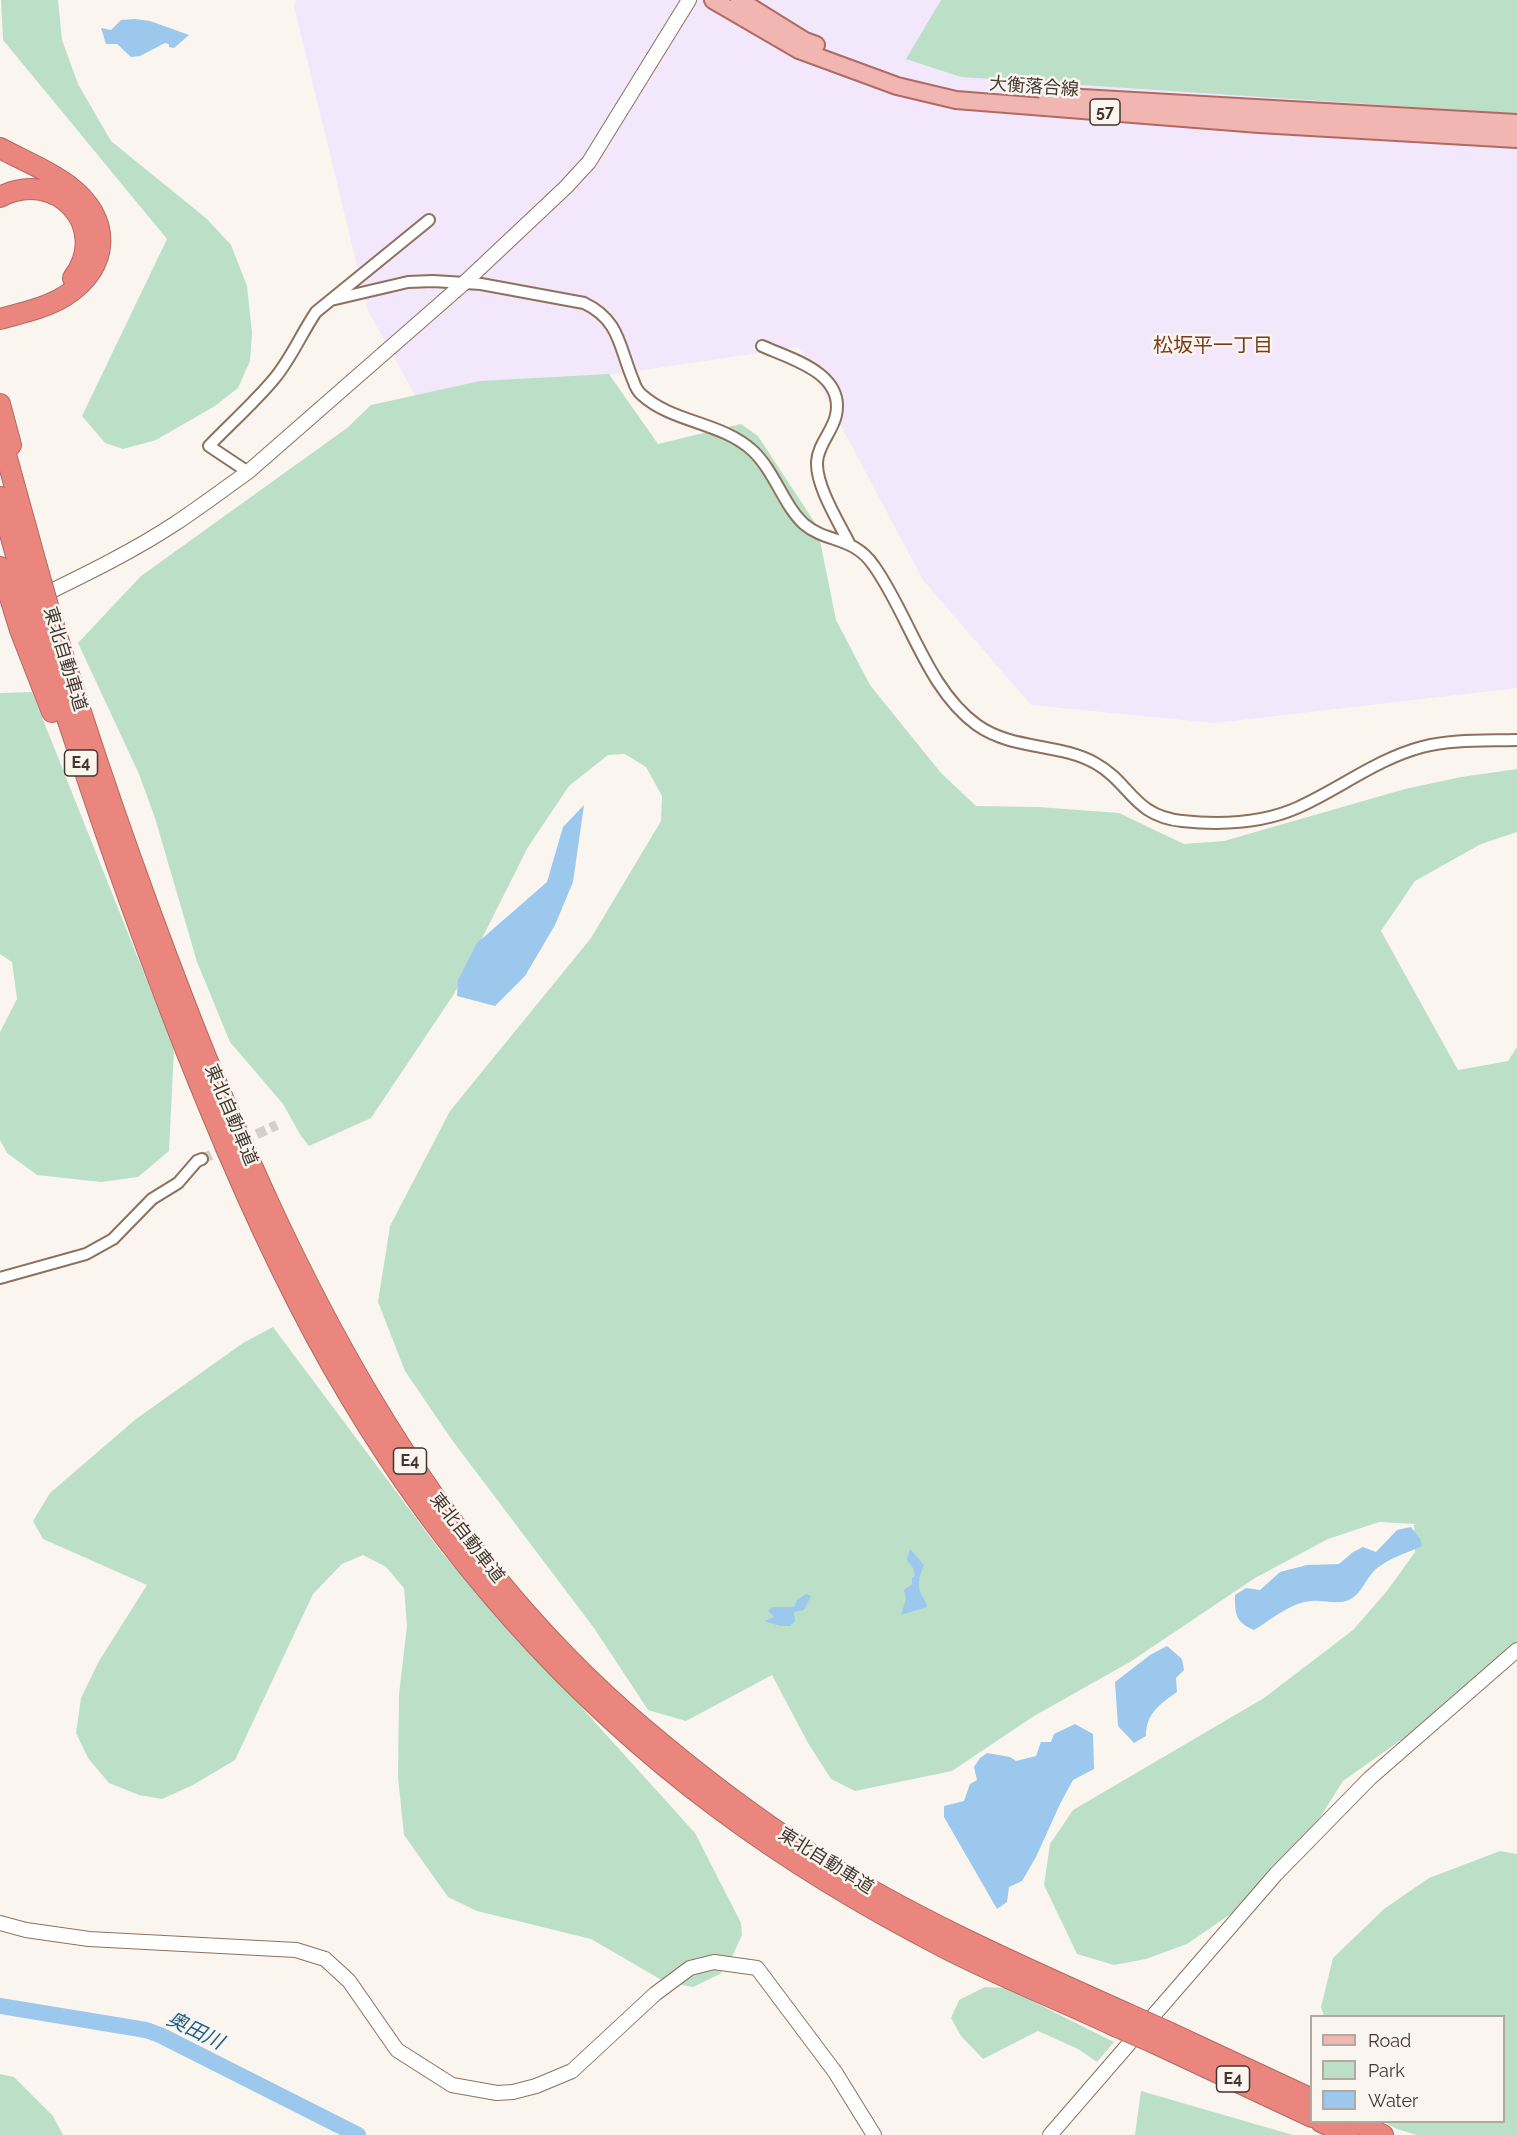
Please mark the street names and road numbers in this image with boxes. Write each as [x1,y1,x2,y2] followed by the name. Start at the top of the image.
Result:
[988,73,1080,101] street label: 大衡落合線
[1090,99,1120,125] road number: 57
[39,604,91,714] street label: 東北自動車道
[64,750,98,776] road number: E4
[200,1061,262,1169] street label: 東北自動車道
[394,1448,426,1474] road number: E4
[425,1489,509,1587] street label: 東北自動車道
[774,1823,878,1899] street label: 東北自動車道
[1216,2066,1250,2092] road number: E4

